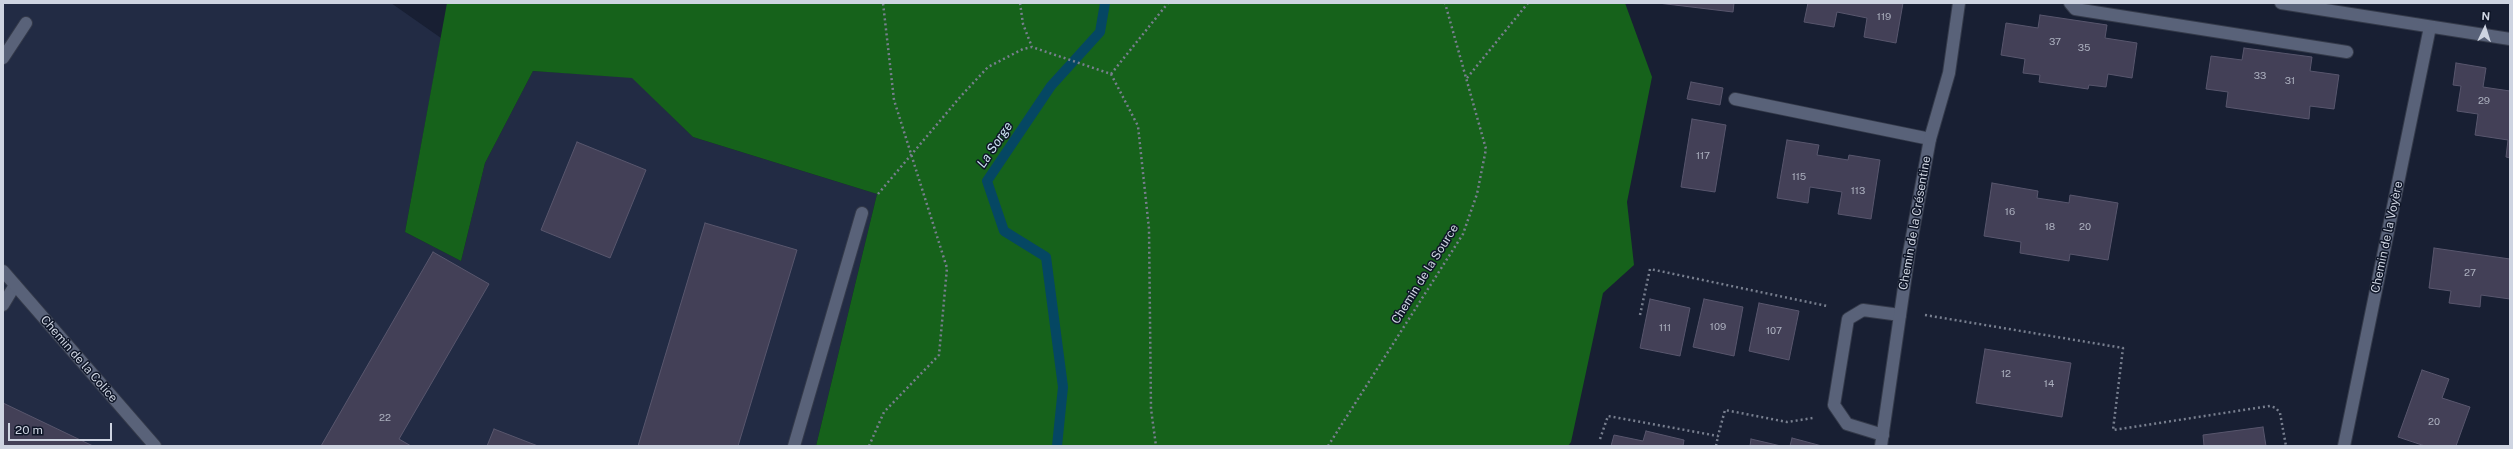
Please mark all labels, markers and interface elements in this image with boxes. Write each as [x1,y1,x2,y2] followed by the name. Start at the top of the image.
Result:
[2465,8,2505,48] north arrow
[2481,10,2491,22] text: N
[1877,11,1891,23] house number: 119
[2049,36,2061,48] house number: 37
[2078,42,2090,54] house number: 35
[2254,70,2266,82] house number: 33
[2285,75,2295,87] house number: 31
[2478,95,2490,107] house number: 29
[974,119,1016,171] water label: La Sorge
[1696,150,1710,162] house number: 117
[1896,155,1934,291] street label: Chemin de la Crésentine
[1792,171,1806,183] house number: 115
[2368,180,2406,294] street label: Chemin de la Voyère
[1851,185,1865,197] house number: 113
[2005,206,2015,218] house number: 16
[1388,221,1462,327] street label: Chemin de la Source
[2045,221,2055,233] house number: 18
[2079,221,2091,233] house number: 20
[2464,267,2476,279] house number: 27
[37,313,121,405] street label: Chemin de la Colice
[1710,321,1726,333] house number: 109
[1659,322,1671,334] house number: 111
[1766,325,1782,337] house number: 107
[2001,368,2011,380] house number: 12
[2044,378,2054,390] house number: 14
[379,412,391,424] house number: 22
[10,415,114,441] scale bar
[2428,416,2440,428] house number: 20
[15,423,43,437] text: 20 m

